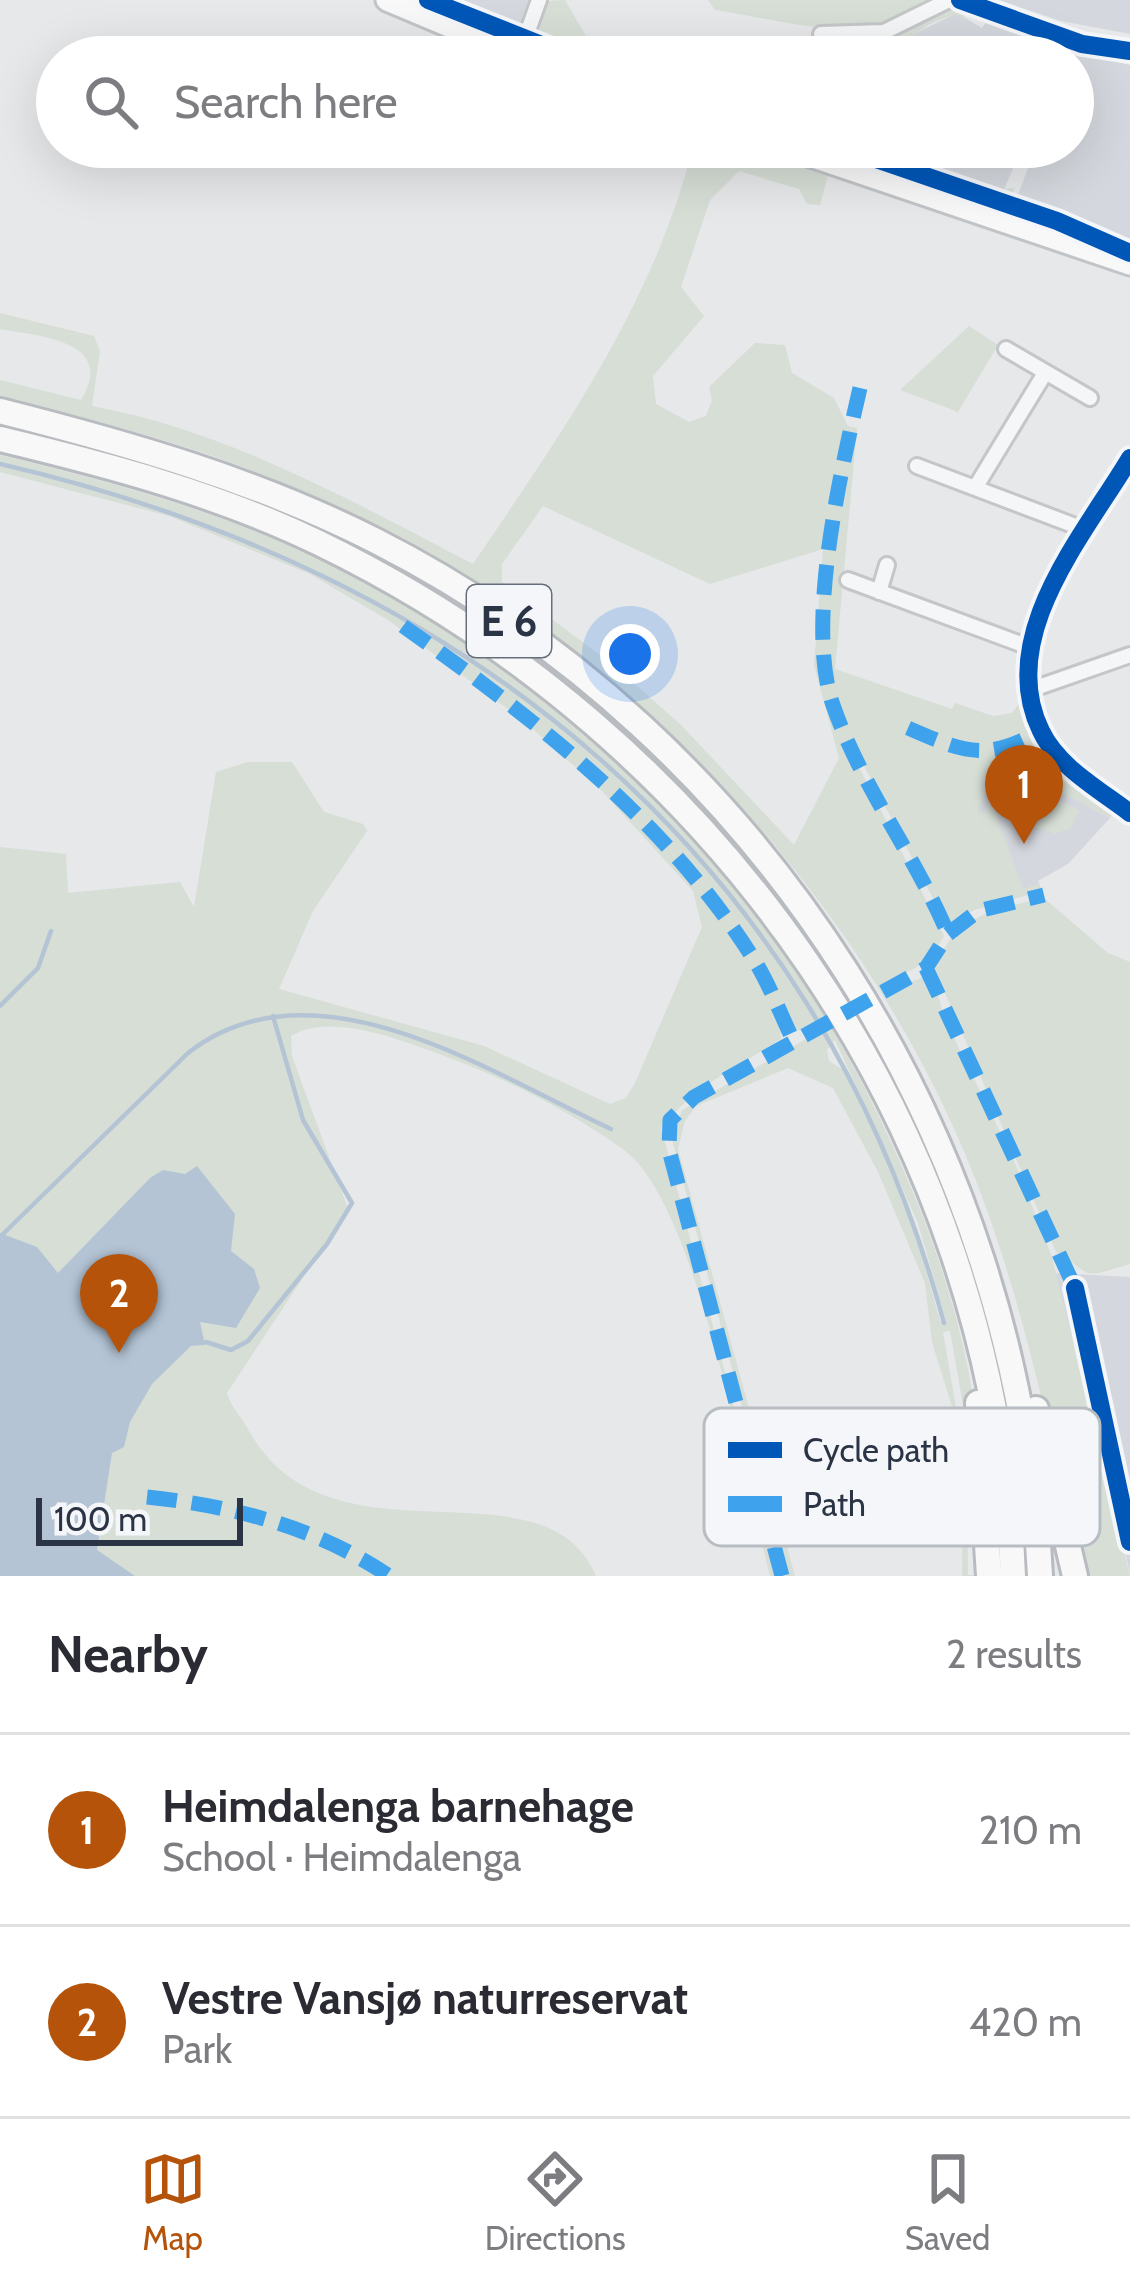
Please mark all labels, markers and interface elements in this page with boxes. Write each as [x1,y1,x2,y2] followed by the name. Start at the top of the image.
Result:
[36,36,1094,168] search box
[78,69,144,135] icon: search
[174,75,398,129] text: Search here
[467,585,551,657] road number: E 6
[600,624,660,684] your location
[985,745,1063,844] pin: 1
[80,1254,158,1353] pin: 2
[704,1408,1100,1546] legend
[803,1430,949,1470] text: Cycle path
[803,1484,866,1524] text: Path
[36,1492,243,1545] scale bar
[54,1499,147,1539] text: 100 m
[48,1623,208,1685] text: Nearby
[946,1630,1082,1678] text: 2 results
[162,1779,634,1833] text: Heimdalenga barnehage
[80,1806,94,1854] text: 1
[979,1806,1082,1854] text: 210 m
[162,1833,521,1881] text: School · Heimdalenga
[162,1971,688,2025] text: Vestre Vansjø naturreservat
[77,1998,97,2046] text: 2
[969,1998,1082,2046] text: 420 m
[162,2025,232,2073] text: Park
[140,2146,206,2258] tab: Map
[485,2146,626,2258] tab: Directions
[905,2146,990,2258] tab: Saved

